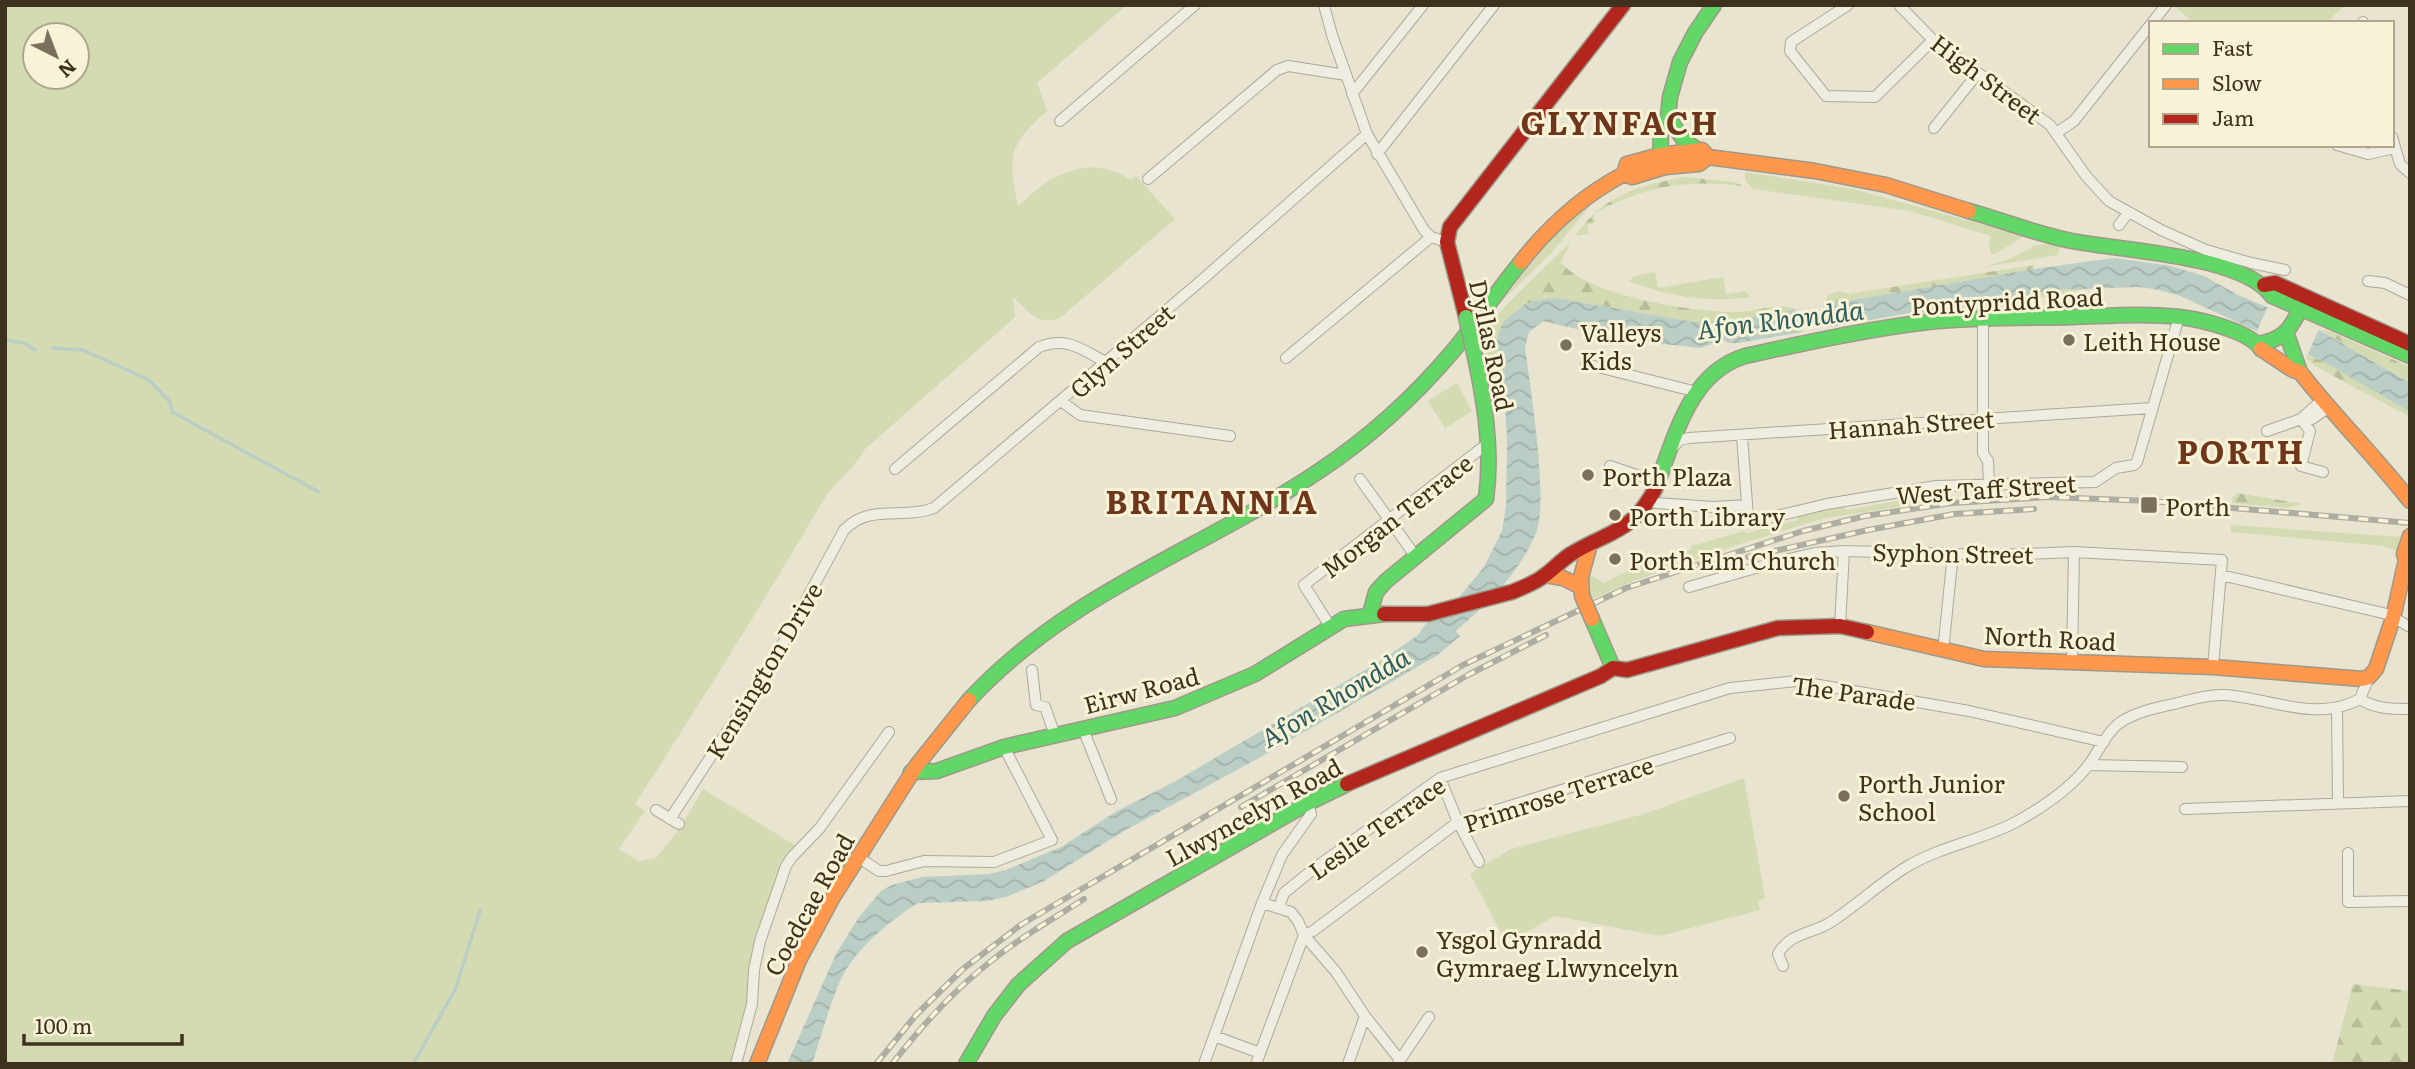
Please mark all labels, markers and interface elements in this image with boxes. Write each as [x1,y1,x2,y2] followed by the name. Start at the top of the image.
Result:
[21,21,91,91] north arrow
[2149,21,2394,147] legend
[1924,25,2050,131] street label: High Street
[2212,31,2253,62] text: Fast
[53,54,83,85] text: N
[2212,66,2262,97] text: Slow
[1520,97,1720,145] district label: GLYNFACH
[2212,101,2254,132] text: Jam
[1462,276,1524,414] street label: Dyllas Road
[1910,277,2105,323] street label: Pontypridd Road
[1694,288,1866,348] water label: Afon Rhondda
[1061,294,1181,405] street label: Glyn Street
[1580,314,1661,377] place label: Valleys Kids
[2083,323,2221,358] place label: Leith House
[2061,332,2077,348] marker: Leith House
[1558,337,1574,353] marker: Valleys Kids
[1827,400,1996,446] street label: Hannah Street
[2177,426,2305,474] district label: PORTH
[1313,445,1479,585] street label: Morgan Terrace
[1602,458,1732,493] place label: Porth Plaza
[1895,464,2078,512] street label: West Taff Street
[1580,467,1596,483] marker: Porth Plaza
[1105,476,1319,524] district label: BRITANNIA
[2165,488,2230,523] place label: Porth
[2139,495,2159,515] marker: Porth
[1629,498,1786,533] place label: Porth Library
[1607,507,1623,523] marker: Porth Library
[1872,533,2034,571] street label: Syphon Street
[1629,542,1836,577] place label: Porth Elm Church
[1607,551,1623,567] marker: Porth Elm Church
[696,575,830,765] street label: Kensington Drive
[1983,616,2117,658] street label: North Road
[1252,636,1416,756] water label: Afon Rhondda
[1079,657,1203,721] street label: Eirw Road
[1790,666,1918,718] street label: The Parade
[1459,746,1657,840] street label: Primrose Terrace
[1159,748,1348,874] street label: Llwyncelyn Road
[1858,765,2006,828] place label: Porth Junior School
[1301,767,1451,887] street label: Leslie Terrace
[1836,788,1852,804] marker: Porth Junior School
[754,826,862,982] street label: Coedcae Road
[1436,921,1679,984] place label: Ysgol Gynradd Gymraeg Llwyncelyn
[1414,944,1430,960] marker: Ysgol Gynradd Gymraeg Llwyncelyn
[24,1002,182,1046] scale bar
[35,1009,92,1040] text: 100 m

